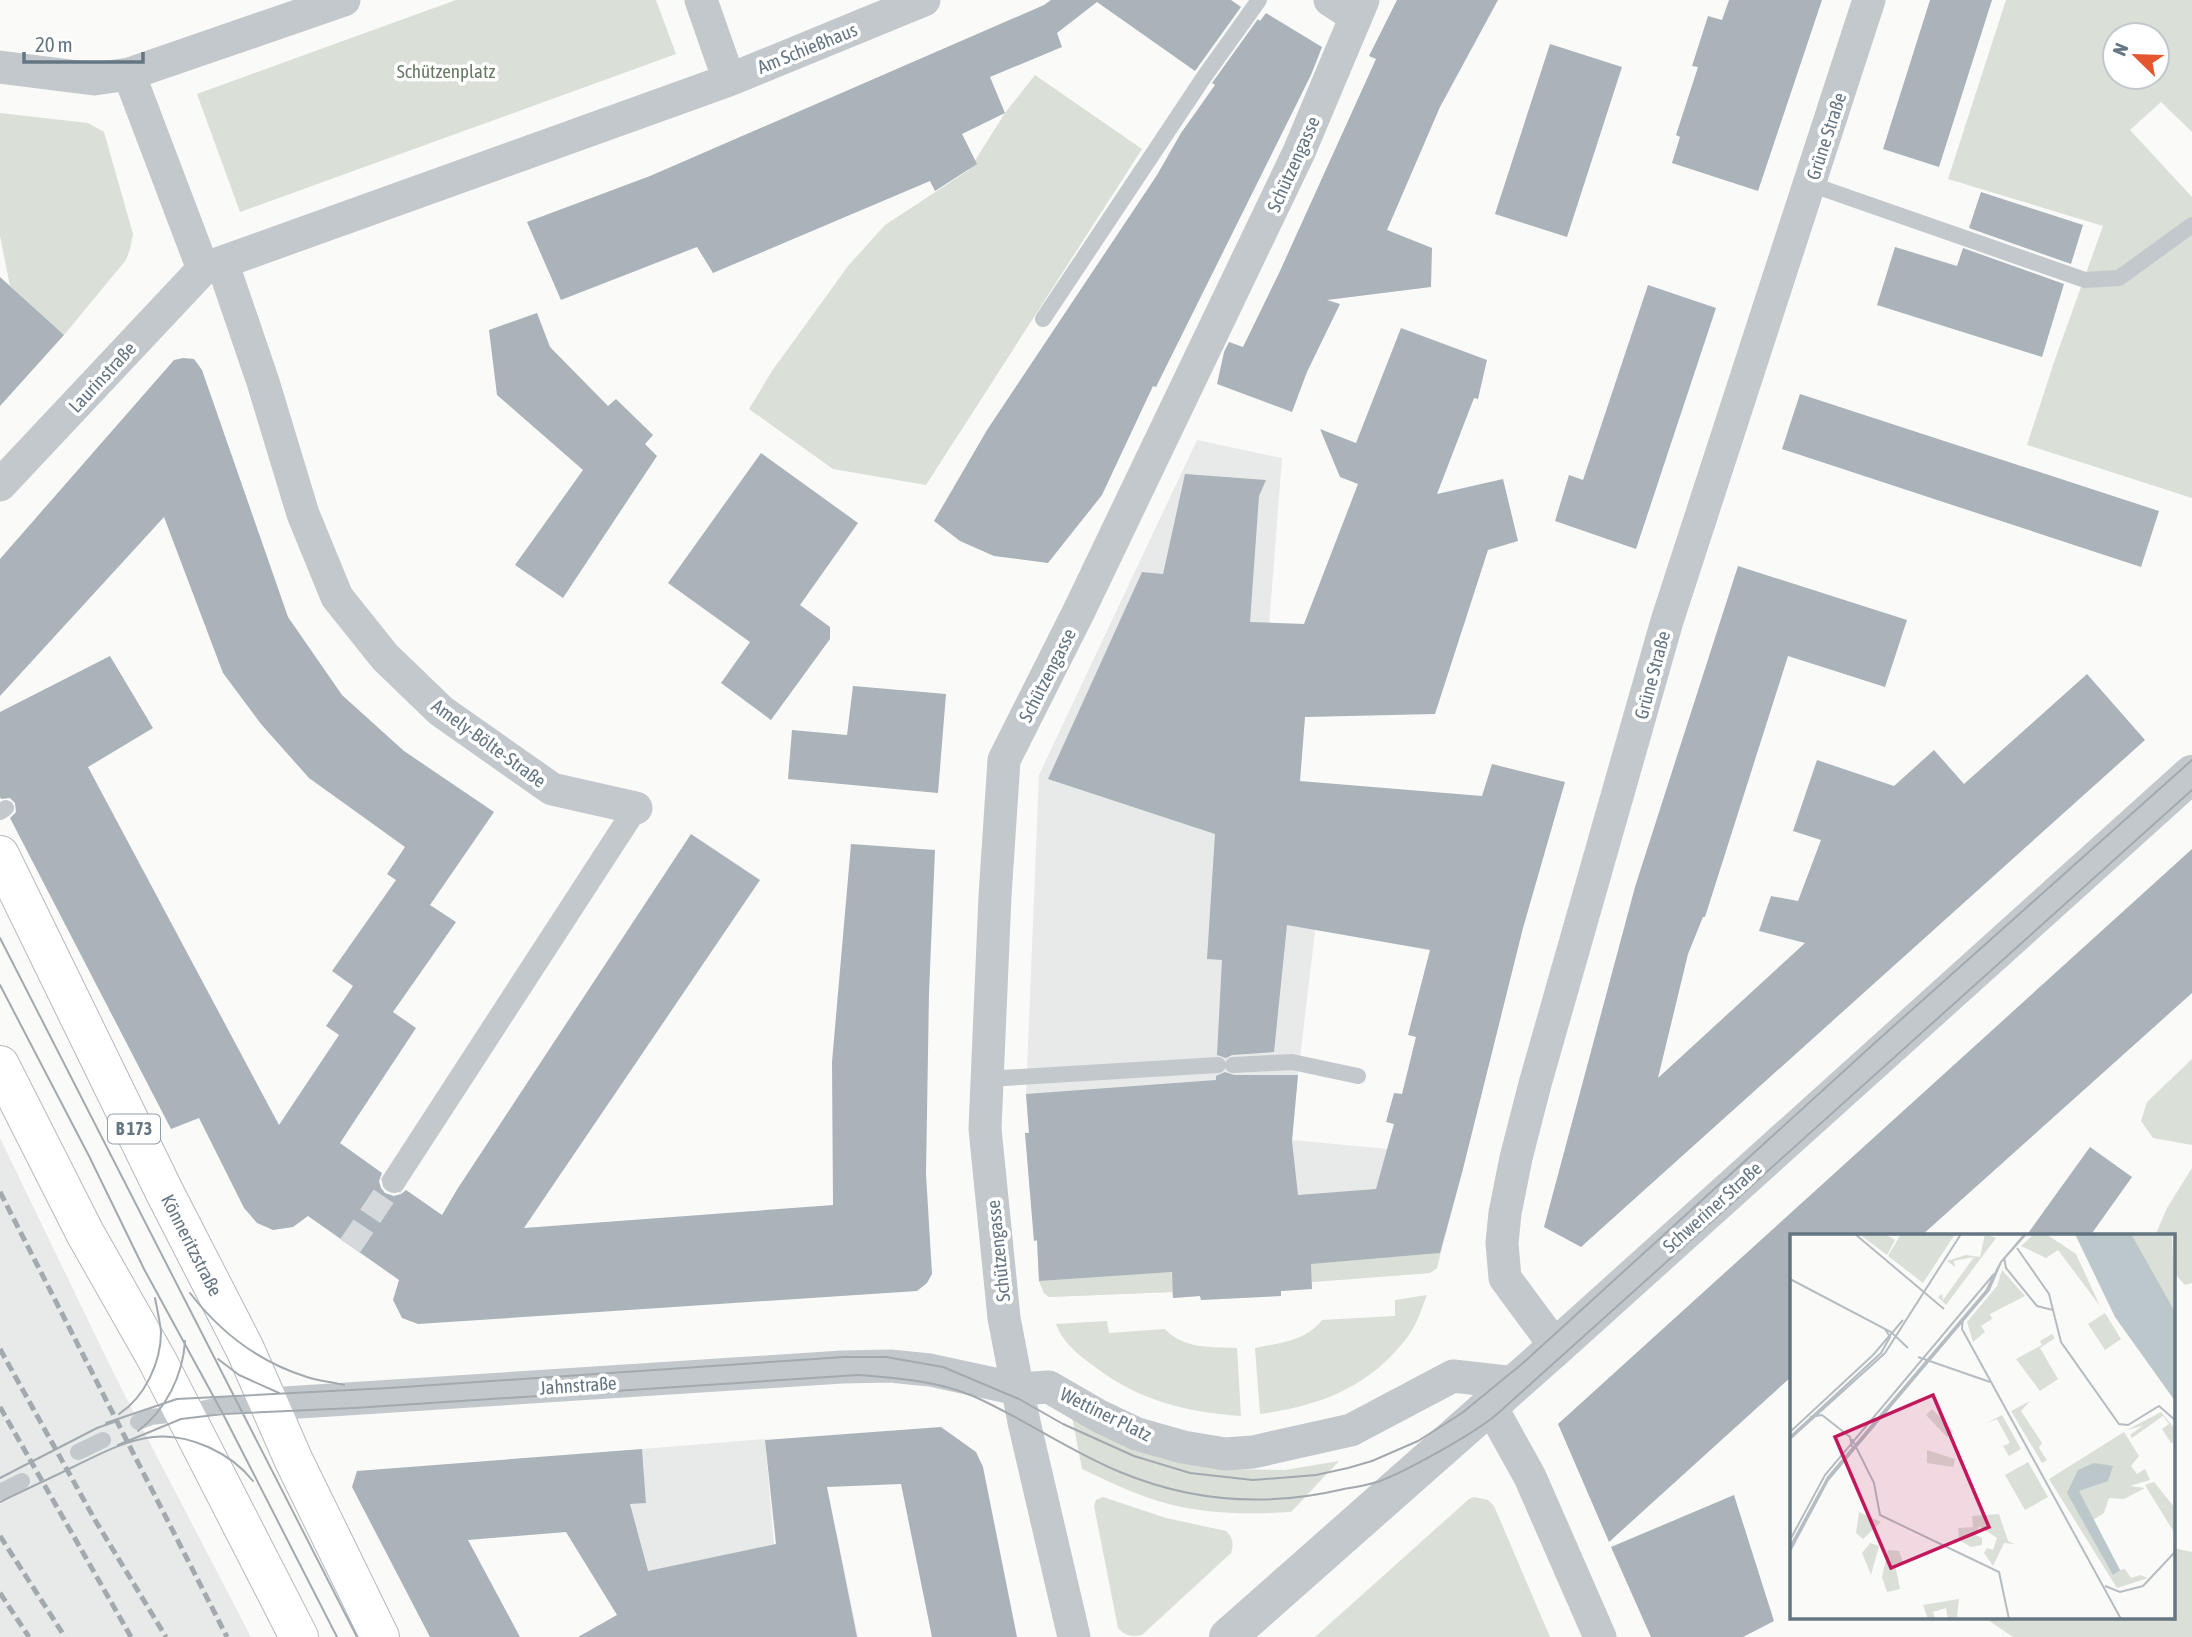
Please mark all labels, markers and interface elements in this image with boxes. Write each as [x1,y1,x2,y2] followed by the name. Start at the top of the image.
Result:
[754,18,860,78] street label: Am Schießhaus
[24,21,144,65] scale bar
[2101,21,2171,91] north arrow
[35,32,73,56] text: 20 m
[2108,40,2133,59] text: N
[397,60,495,82] park label: Schützenplatz
[1802,90,1850,182] street label: Grüne Straße
[1262,113,1324,215] street label: Schützengasse
[64,337,140,417] street label: Laurinstraße
[1014,625,1080,725] street label: Schützengasse
[1630,629,1674,721] street label: Grüne Straße
[428,694,550,792] street label: Amely-Bölte-Straße
[108,1114,160,1144] road number: B 173
[1658,1157,1766,1257] street label: Schweriner Straße
[157,1191,227,1299] street label: Könneritzstraße
[982,1199,1014,1303] street label: Schützengasse
[1790,1234,2174,1620] inset map
[539,1371,617,1399] street label: Jahnstraße
[1057,1382,1155,1446] street label: Wettiner Platz

